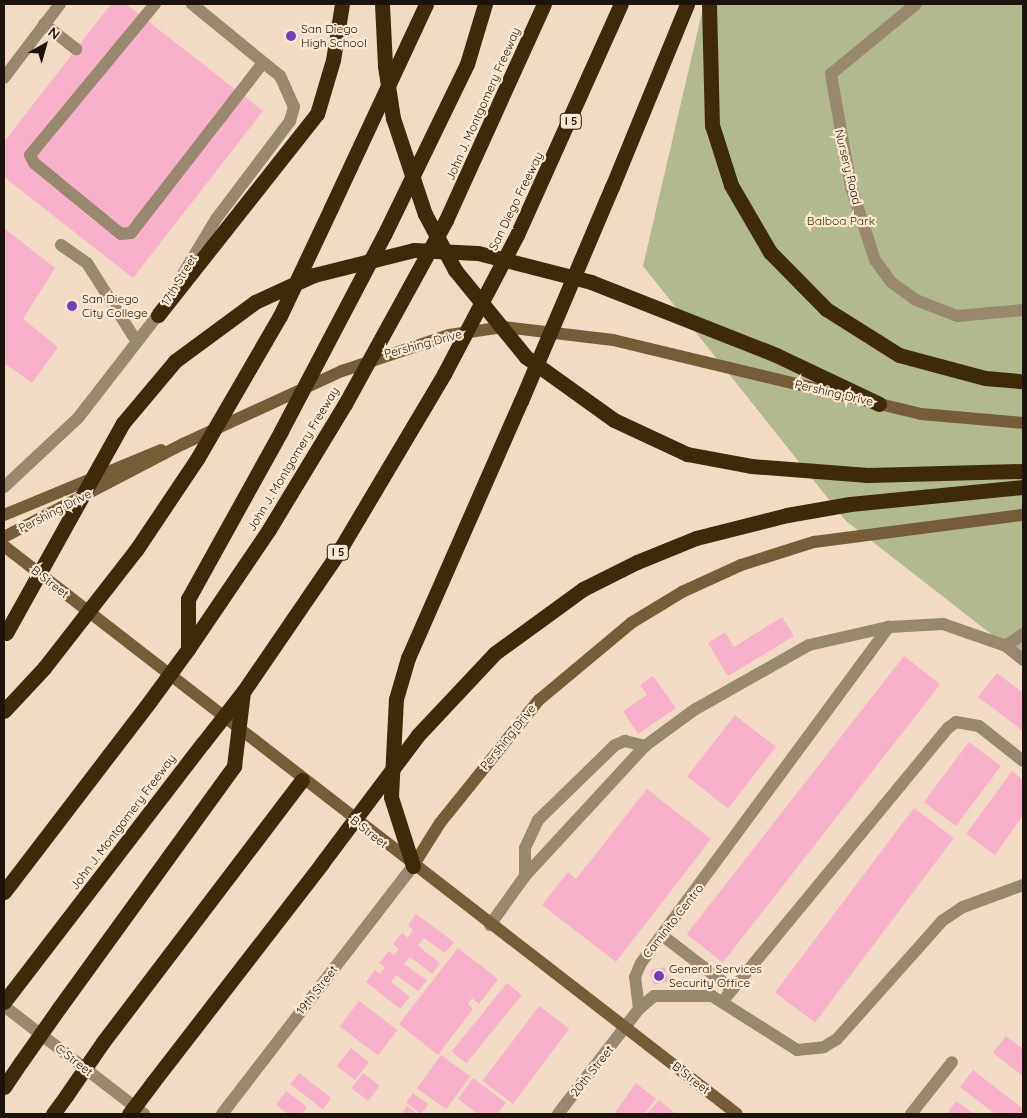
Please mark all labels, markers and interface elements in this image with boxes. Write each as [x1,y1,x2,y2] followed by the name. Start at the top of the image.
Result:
[20,20,70,70] north arrow
[301,22,367,50] place label: San Diego High School
[45,23,64,43] text: N
[443,25,523,183] street label: John J. Montgomery Freeway
[285,30,297,42] marker: San Diego High School
[560,112,582,130] road number: I 5
[832,128,864,206] street label: Nursery Road
[486,149,546,253] street label: San Diego Freeway
[807,214,875,228] park label: Balboa Park
[158,252,200,308] street label: 17th Street
[82,292,148,320] place label: San Diego City College
[66,300,78,312] marker: San Diego City College
[382,327,464,361] street label: Pershing Drive
[793,377,875,409] street label: Pershing Drive
[244,384,342,534] street label: John J. Montgomery Freeway
[16,486,94,536] street label: Pershing Drive
[327,544,349,560] road number: I 5
[28,563,72,601] street label: B Street
[477,701,539,773] street label: Pershing Drive
[67,751,179,893] street label: John J. Montgomery Freeway
[347,813,391,851] street label: B Street
[640,881,706,961] street label: Caminito Centro
[669,962,762,990] place label: General Services Security Office
[293,963,341,1017] street label: 19th Street
[653,970,665,982] marker: General Services Security Office
[52,1041,96,1079] street label: C Street
[568,1043,616,1099] street label: 20th Street
[669,1059,713,1097] street label: B Street

